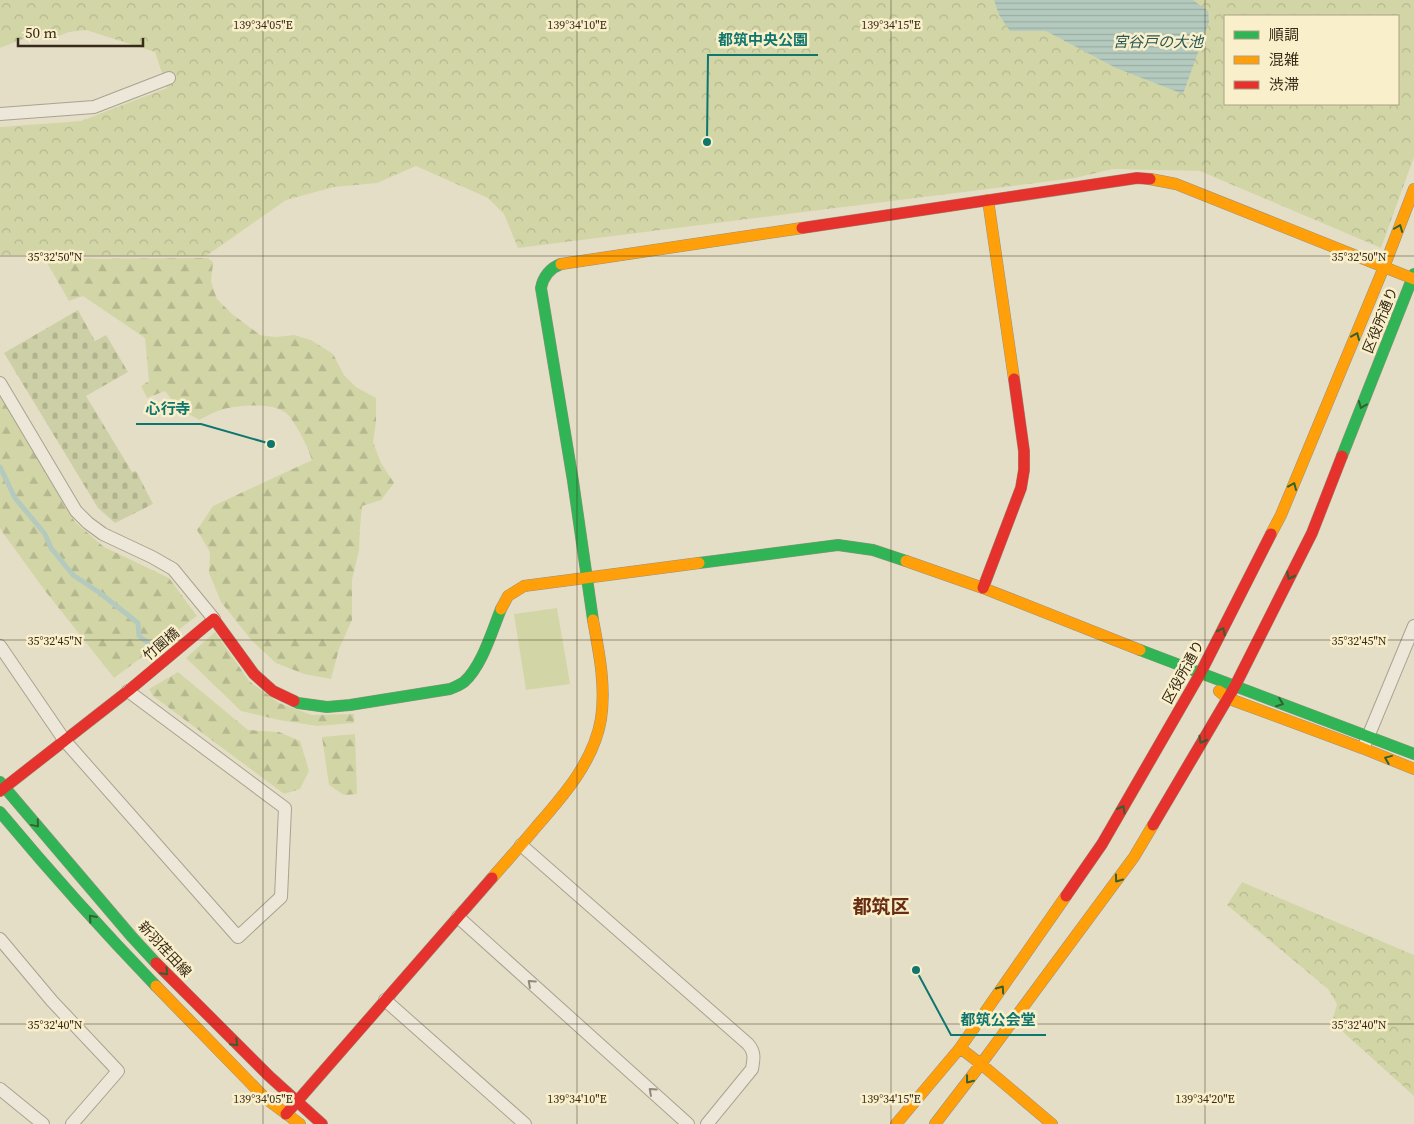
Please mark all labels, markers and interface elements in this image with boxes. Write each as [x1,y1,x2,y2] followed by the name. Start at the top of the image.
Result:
[18,15,142,47] scale bar
[1224,15,1399,105] legend
[233,17,293,33] text: 139°34'05"E
[547,17,607,33] text: 139°34'10"E
[861,17,921,33] text: 139°34'15"E
[25,22,57,43] text: 50 m
[1269,24,1299,45] text: 順調
[708,25,818,55] callout: 都筑中央公園
[718,29,808,50] text: 都筑中央公園
[1113,31,1205,52] water label: 宮谷戸の大池
[1269,49,1299,70] text: 混雑
[1269,74,1299,95] text: 渋滞
[1393,224,1403,232] one-way arrow
[27,249,83,265] text: 35°32'50"N
[1331,249,1387,265] text: 35°32'50"N
[1358,284,1402,356] street label: 区役所通り
[1349,332,1360,341] one-way arrow
[136,394,201,424] callout: 心行寺
[145,398,191,419] text: 心行寺
[1358,400,1368,409] one-way arrow
[1287,482,1297,491] one-way arrow
[1286,571,1296,580] one-way arrow
[138,623,184,665] street label: 竹園橋
[1216,627,1226,636] one-way arrow
[27,633,83,649] text: 35°32'45"N
[1331,633,1387,649] text: 35°32'45"N
[1157,637,1209,707] street label: 区役所通り
[1276,697,1284,707] one-way arrow
[1198,735,1208,744] one-way arrow
[1384,755,1393,765] one-way arrow
[1116,806,1126,815] one-way arrow
[30,819,39,828] one-way arrow
[1115,873,1123,882] one-way arrow
[852,893,910,919] district label: 都筑区
[89,914,98,923] one-way arrow
[134,917,196,981] street label: 新羽荏田線
[159,967,168,976] one-way arrow
[528,980,537,989] one-way arrow
[995,985,1004,995] one-way arrow
[951,1005,1046,1035] callout: 都筑公会堂
[960,1009,1036,1030] text: 都筑公会堂
[27,1017,83,1033] text: 35°32'40"N
[1331,1017,1387,1033] text: 35°32'40"N
[229,1037,238,1046] one-way arrow
[967,1074,975,1083] one-way arrow
[649,1088,658,1097] one-way arrow
[233,1091,293,1107] text: 139°34'05"E
[547,1091,607,1107] text: 139°34'10"E
[861,1091,921,1107] text: 139°34'15"E
[1175,1091,1235,1107] text: 139°34'20"E

